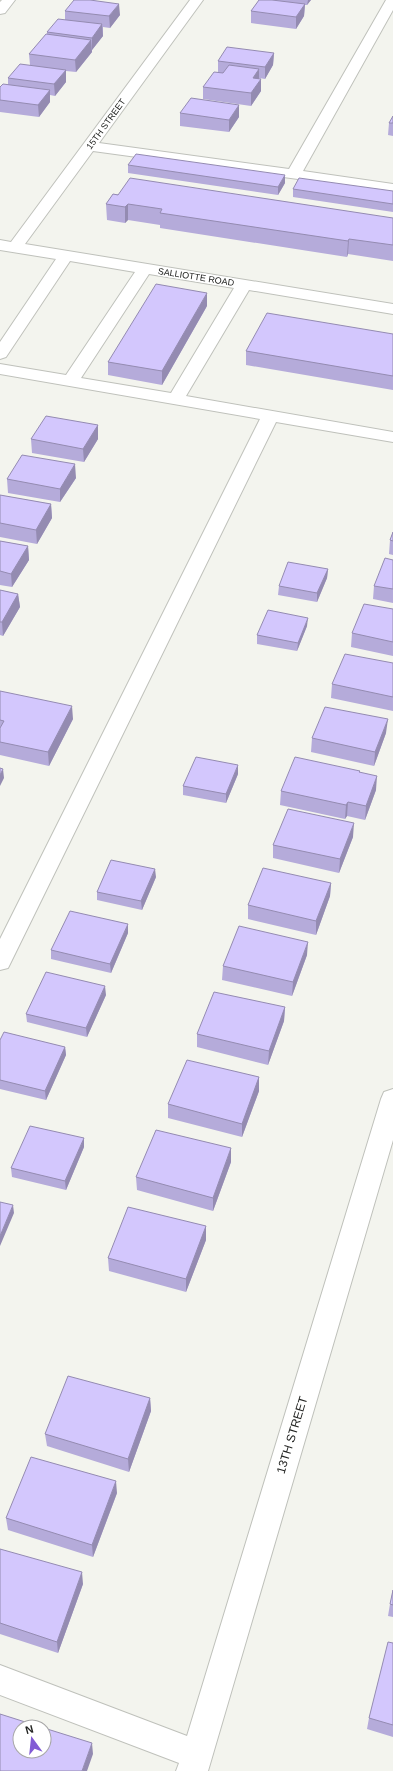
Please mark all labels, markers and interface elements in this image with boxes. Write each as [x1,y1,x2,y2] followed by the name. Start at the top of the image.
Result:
[84,96,128,151] street label: 15TH STREET
[157,266,235,288] street label: SALLIOTTE ROAD
[274,1394,311,1475] street label: 13TH STREET
[12,1719,52,1759] north arrow
[24,1723,35,1736] text: N

